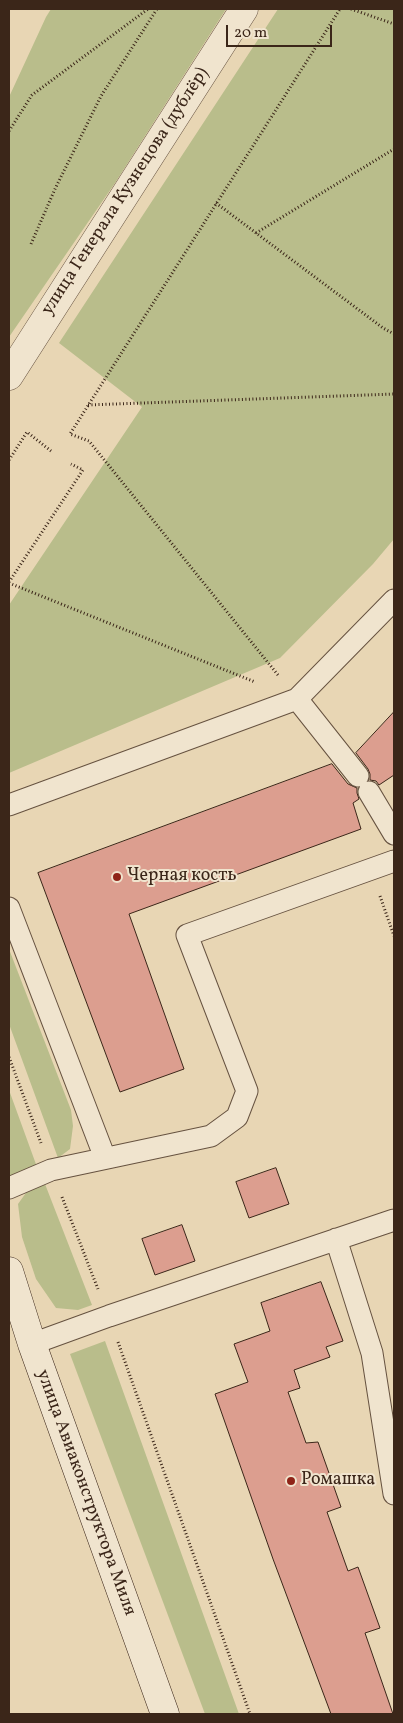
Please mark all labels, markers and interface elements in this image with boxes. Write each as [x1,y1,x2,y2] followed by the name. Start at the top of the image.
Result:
[228,15,334,47] scale bar
[234,23,267,44] text: 20 m
[38,64,214,320] street label: улица Генерала Кузнецова (дублёр)
[127,866,236,888] place label: Черная кость
[111,871,123,883] marker: Черная кость
[30,1367,140,1619] street label: улица Авиаконструктора Миля
[301,1470,375,1492] place label: Ромашка
[285,1475,297,1487] marker: Ромашка

